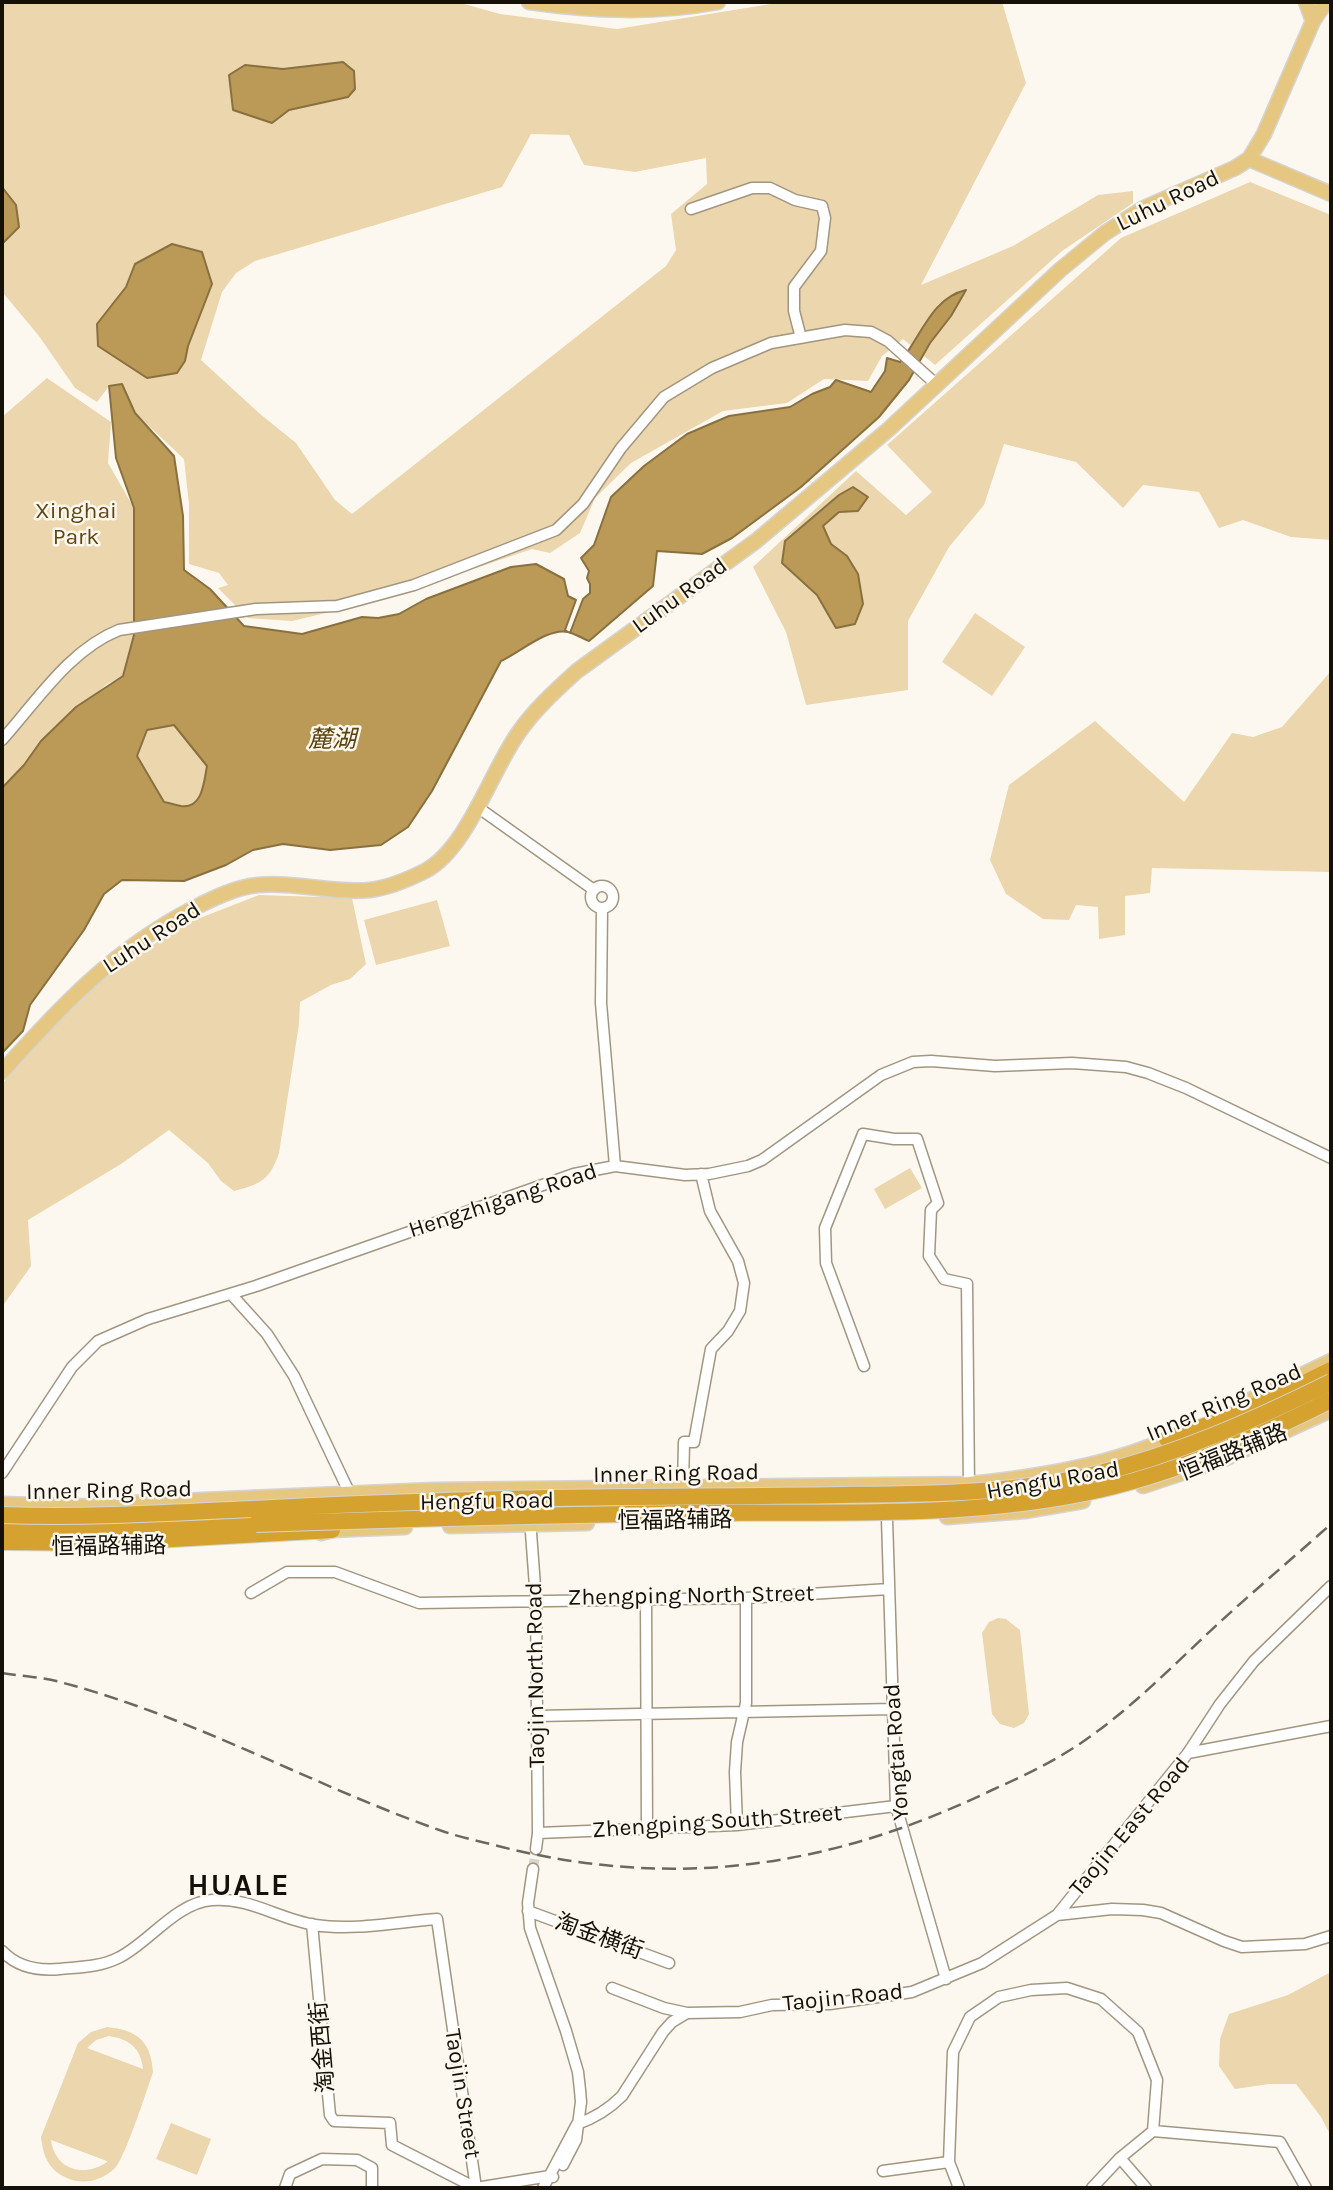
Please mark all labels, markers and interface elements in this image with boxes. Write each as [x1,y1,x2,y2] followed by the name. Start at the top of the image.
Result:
[1112,164,1224,238] street label: Luhu Road
[35,497,117,551] park label: Xinghai Park
[627,552,733,640] street label: Luhu Road
[308,726,356,754] water label: 麓湖
[98,896,206,980] street label: Luhu Road
[405,1157,601,1245] street label: Hengzhigang Road
[1142,1358,1306,1448] street label: Inner Ring Road
[1175,1419,1291,1487] street label: 恒福路辅路
[984,1456,1122,1506] street label: Hengfu Road
[593,1459,759,1489] street label: Inner Ring Road
[26,1476,192,1506] street label: Inner Ring Road
[420,1487,554,1517] street label: Hengfu Road
[617,1506,733,1536] street label: 恒福路辅路
[51,1532,167,1562] street label: 恒福路辅路
[568,1580,814,1612] street label: Zhengping North Street
[521,1582,551,1768] street label: Taojin North Road
[878,1683,916,1821] street label: Yongtai Road
[1064,1752,1196,1902] street label: Taojin East Road
[591,1800,843,1844] street label: Zhengping South Street
[188,1868,290,1904] district label: HUALE
[551,1908,647,1966] street label: 淘金横街
[781,1978,905,2018] street label: Taojin Road
[305,2000,341,2094] street label: 淘金西街
[438,2027,486,2161] street label: Taojin Street

